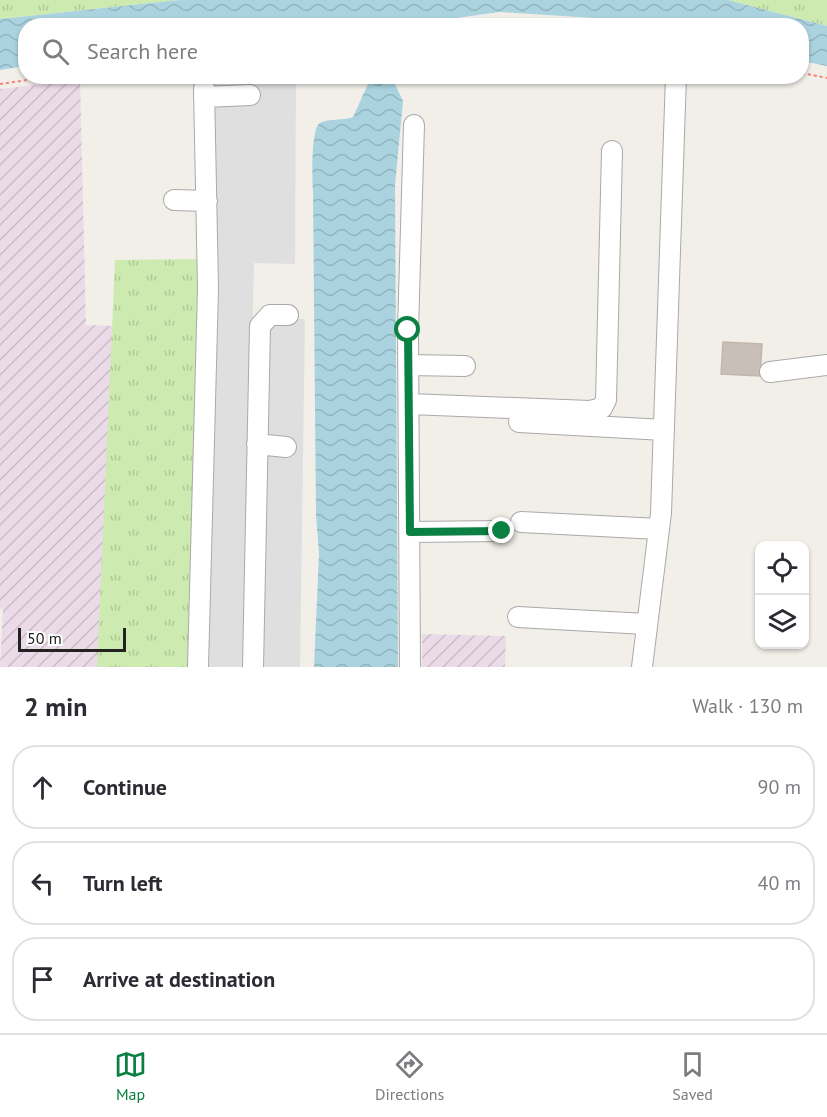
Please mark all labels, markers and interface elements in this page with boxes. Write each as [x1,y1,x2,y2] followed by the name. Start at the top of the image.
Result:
[18,18,809,84] search box
[39,35,72,68] icon: search
[87,37,198,65] text: Search here
[394,316,420,342] route start
[488,517,514,543] route end
[755,541,809,649] map controls
[755,541,809,595] button: locate
[755,595,809,649] button: layers
[18,625,126,652] scale bar
[27,628,62,648] text: 50 m
[24,690,87,723] text: 2 min
[692,693,803,719] text: Walk · 130 m
[26,771,59,804] icon: ahead
[83,773,167,801] text: Continue
[758,774,801,800] text: 90 m
[26,867,59,900] icon: left
[83,869,163,897] text: Turn left
[758,870,801,896] text: 40 m
[26,963,59,996] icon: arrive
[83,965,275,993] text: Arrive at destination
[114,1048,147,1104] tab: Map
[375,1048,444,1104] tab: Directions
[672,1048,713,1104] tab: Saved

